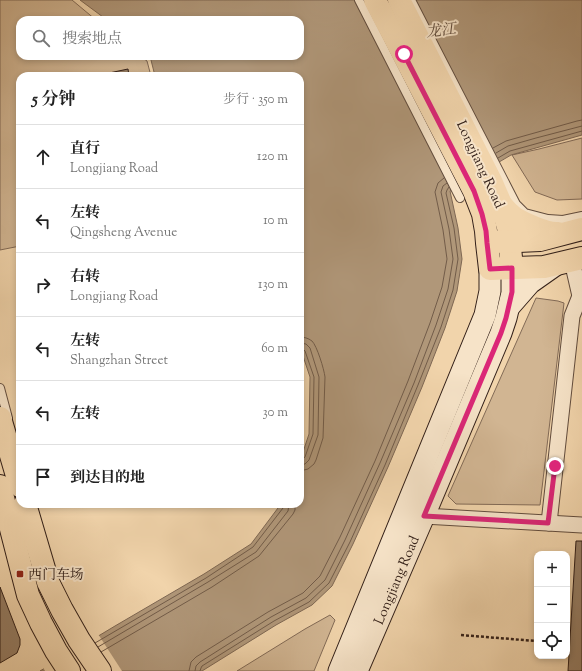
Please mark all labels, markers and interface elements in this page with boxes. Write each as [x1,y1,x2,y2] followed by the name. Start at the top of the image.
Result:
[16,16,304,60] search box
[425,19,459,44] water label: 龙江
[30,27,52,49] icon: search
[62,29,122,50] text: 搜索地点
[395,45,413,63] route start
[32,88,75,112] text: 5 分钟
[223,91,288,109] text: 步行 · 350 m
[450,118,508,212] street label: Longjiang Road
[70,139,100,160] text: 直行
[32,146,54,168] icon: ahead
[257,148,288,166] text: 120 m
[70,160,158,178] text: Longjiang Road
[70,203,100,224] text: 左转
[32,210,54,232] icon: left
[263,212,288,230] text: 10 m
[70,224,177,242] text: Qingsheng Avenue
[70,267,100,288] text: 右转
[32,274,54,296] icon: right
[258,276,288,294] text: 130 m
[70,288,158,306] text: Longjiang Road
[70,331,100,352] text: 左转
[32,338,54,360] icon: left
[261,340,288,358] text: 60 m
[70,352,168,370] text: Shangzhan Street
[32,402,54,424] icon: left
[70,404,100,425] text: 左转
[262,404,288,422] text: 30 m
[546,457,564,475] route end
[32,466,54,488] icon: arrive
[70,468,145,489] text: 到达目的地
[370,533,426,628] street label: Longjiang Road
[534,551,570,659] map controls
[534,551,570,587] button: +
[28,566,84,586] place label: 西门车场
[15,569,25,579] marker: 西门车场
[534,587,570,623] button: −
[534,623,570,659] button: locate

